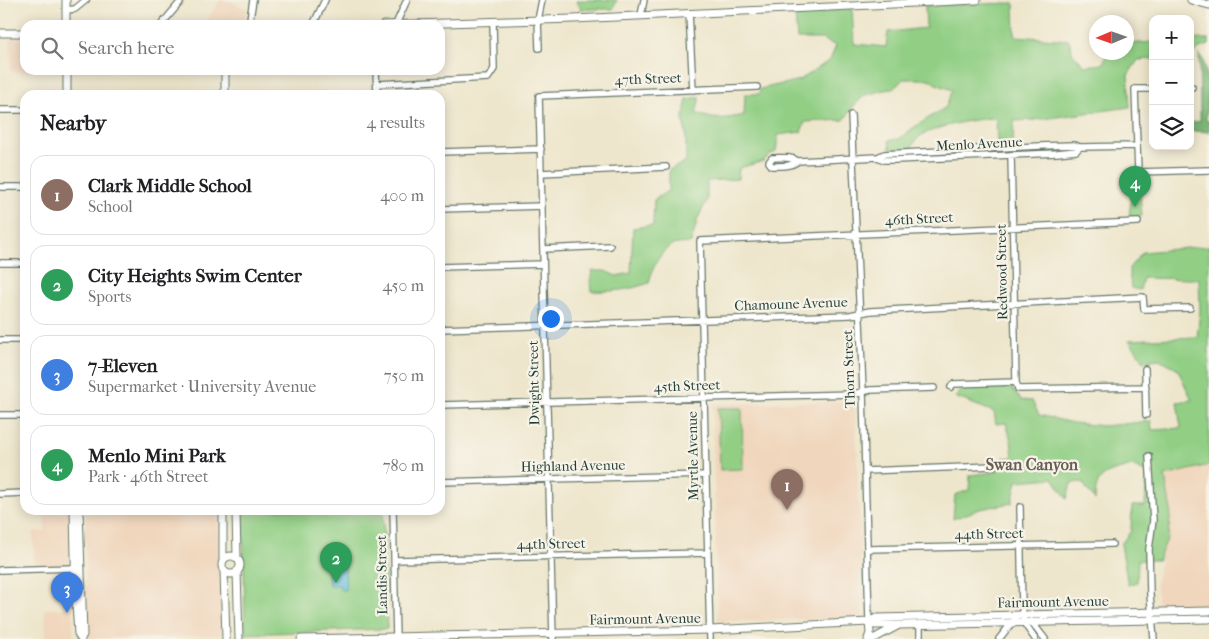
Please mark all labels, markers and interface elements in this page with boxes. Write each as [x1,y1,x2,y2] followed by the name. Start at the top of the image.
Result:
[1089,15,1134,60] north arrow
[1149,15,1194,150] map controls
[1149,15,1194,60] button: +
[20,20,445,75] search box
[38,34,66,62] icon: search
[78,37,174,59] text: Search here
[1149,60,1194,105] button: −
[614,69,682,89] street label: 47th Street
[1149,105,1194,150] button: layers
[40,111,106,135] text: Nearby
[367,113,425,132] text: 4 results
[935,133,1023,155] street label: Menlo Avenue
[1119,166,1151,207] pin: 4
[88,175,252,197] text: Clark Middle School
[54,186,60,205] text: 1
[380,186,424,205] text: 400 m
[88,197,133,216] text: School
[884,209,954,229] street label: 46th Street
[993,224,1011,320] street label: Redwood Street
[88,265,302,287] text: City Heights Swim Center
[53,276,61,295] text: 2
[383,276,424,295] text: 450 m
[88,287,131,306] text: Sports
[734,294,848,314] street label: Chamoune Avenue
[538,306,564,332] your location
[839,329,859,409] street label: Thorn Street
[525,340,543,426] street label: Dwight Street
[88,355,158,377] text: 7-Eleven
[54,366,60,385] text: 3
[384,366,424,385] text: 750 m
[653,376,721,396] street label: 45th Street
[88,377,316,396] text: Supermarket · University Avenue
[684,411,702,501] street label: Myrtle Avenue
[88,445,226,467] text: Menlo Mini Park
[986,455,1079,475] district label: Swan Canyon
[52,456,62,475] text: 4
[383,456,424,475] text: 780 m
[520,457,626,475] street label: Highland Avenue
[88,467,208,486] text: Park · 46th Street
[771,469,803,510] pin: 1
[954,525,1024,543] street label: 44th Street
[373,535,391,615] street label: Landis Street
[516,535,586,553] street label: 44th Street
[320,542,352,583] pin: 2
[51,572,83,613] pin: 3
[997,593,1109,611] street label: Fairmount Avenue
[589,610,701,628] street label: Fairmount Avenue

